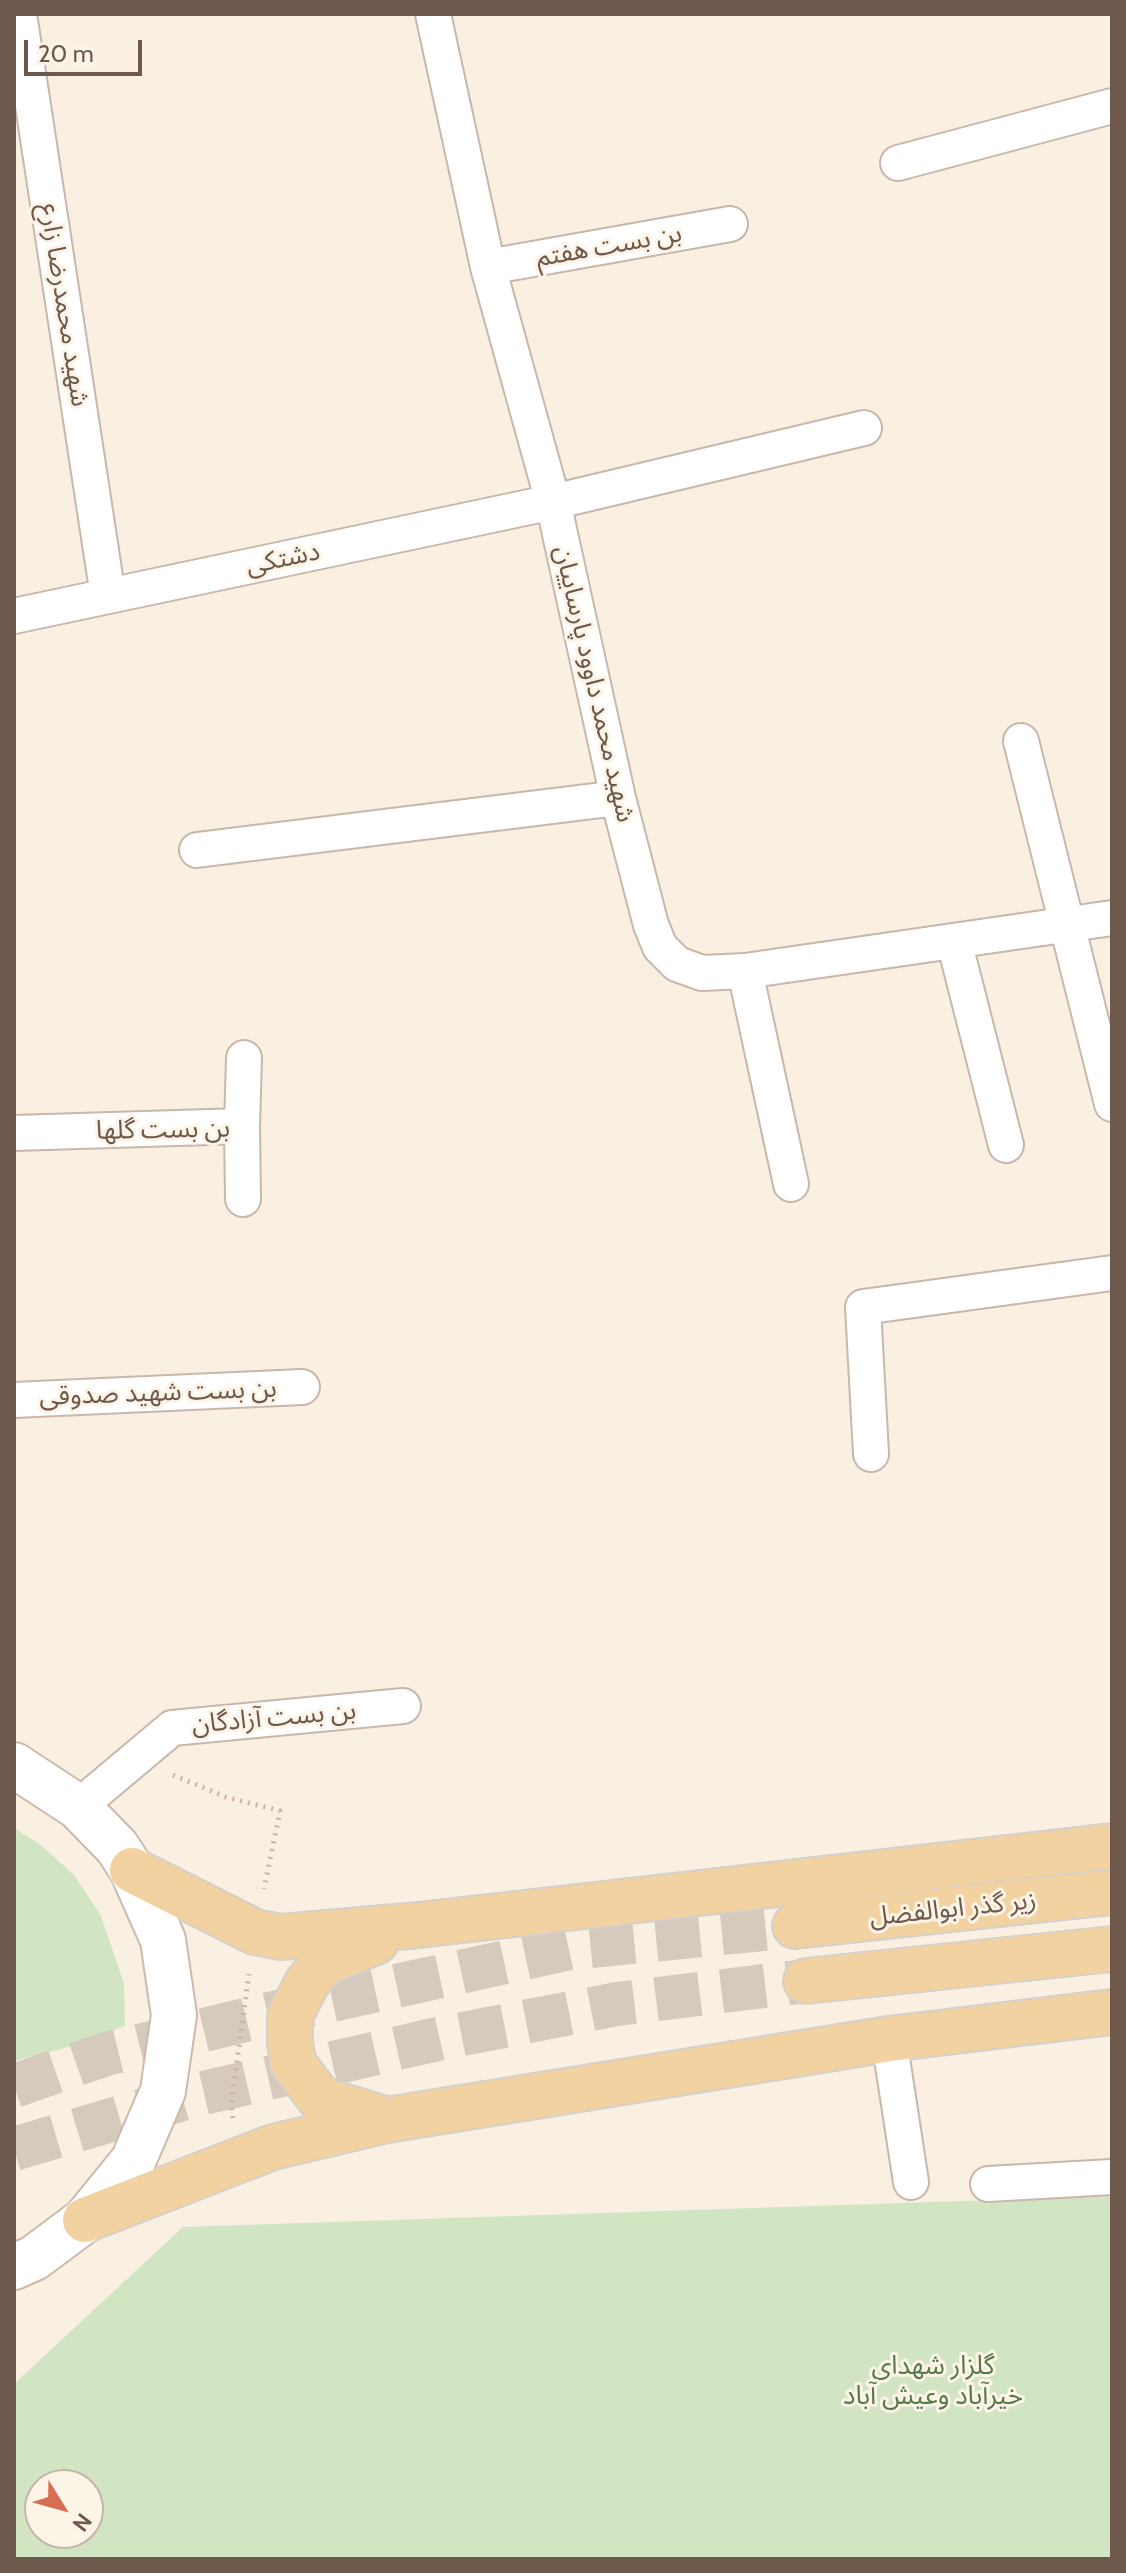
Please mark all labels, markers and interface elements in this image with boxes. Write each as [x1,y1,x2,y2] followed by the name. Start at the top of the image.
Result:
[28,24,146,74] scale bar
[38,39,94,68] text: 20 m
[33,201,95,409] street label: شهید محمدرضا زارع
[534,218,684,274] street label: بن بست هفتم
[243,536,323,582] street label: دشتکی
[547,543,641,825] street label: شهید محمد داوود پارساییان
[96,1113,230,1147] street label: بن بست گلها
[39,1373,277,1413] street label: بن بست شهید صدوقی
[191,1695,357,1741] street label: بن بست آزادگان
[868,1885,1038,1933] street label: زیر گذر ابوالفضل
[843,2350,1023,2412] park label: گلزار شهدای خیرآباد وعیش آباد
[24,2469,104,2549] north arrow
[67,2508,97,2537] text: N

